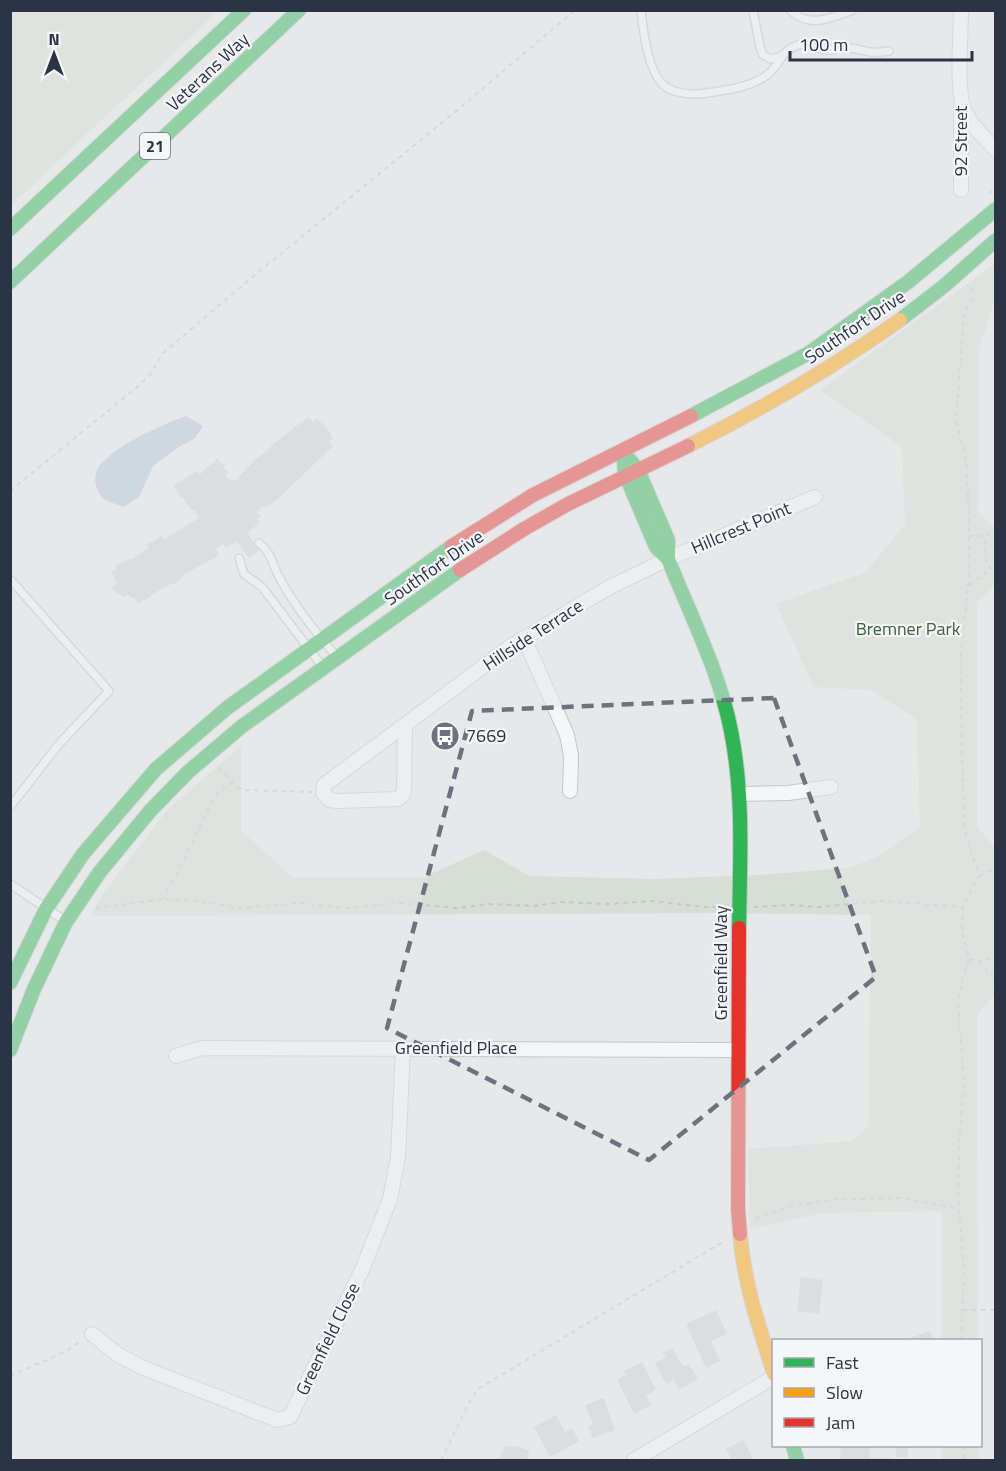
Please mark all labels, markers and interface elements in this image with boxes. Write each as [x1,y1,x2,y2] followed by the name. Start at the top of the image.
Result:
[24,24,84,84] north arrow
[790,24,972,62] scale bar
[160,26,255,117] street label: Veterans Way
[48,27,60,51] text: N
[799,31,848,58] text: 100 m
[947,105,974,176] street label: 92 Street
[140,133,170,159] road number: 21
[799,283,910,370] street label: Southfort Drive
[687,494,795,561] street label: Hillcrest Point
[378,523,489,612] street label: Southfort Drive
[477,592,588,677] street label: Hillside Terrace
[856,615,961,642] park label: Bremner Park
[429,720,461,752] bus stop icon: 7669
[466,722,506,749] place label: 7669
[707,905,734,1020] street label: Greenfield Way
[395,1034,517,1061] street label: Greenfield Place
[289,1278,367,1400] street label: Greenfield Close
[772,1339,982,1447] legend
[826,1349,859,1376] text: Fast
[826,1379,863,1406] text: Slow
[826,1409,855,1436] text: Jam

